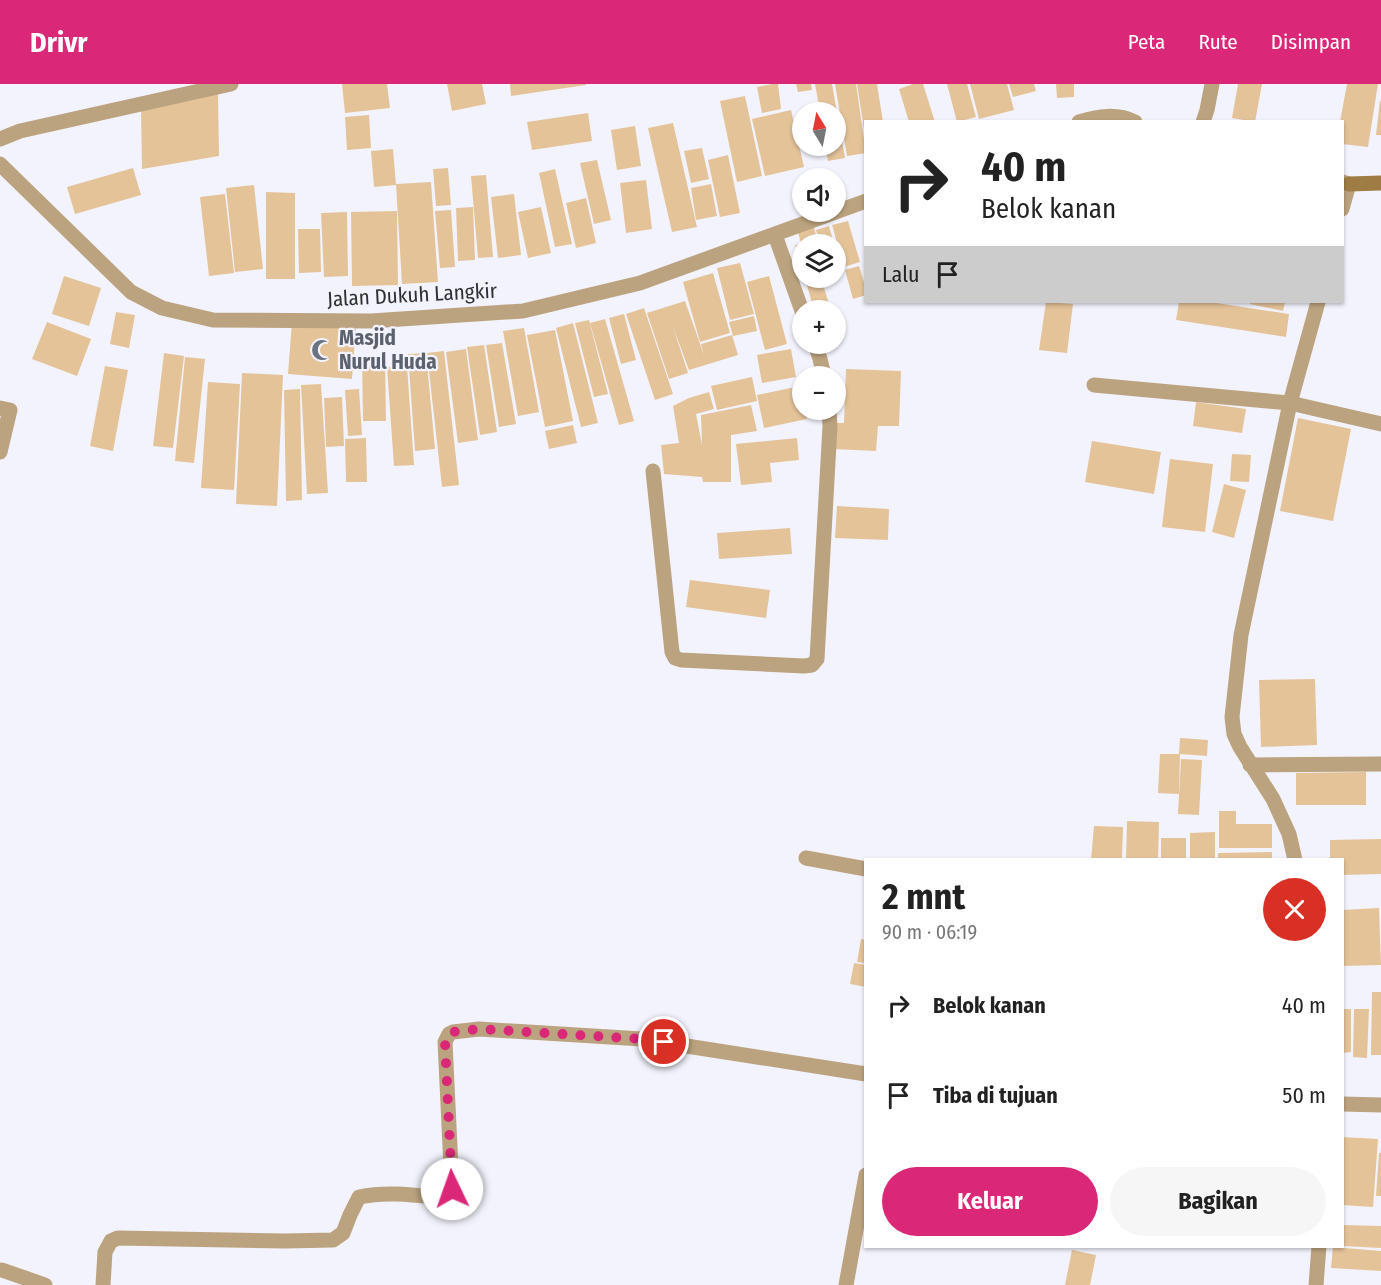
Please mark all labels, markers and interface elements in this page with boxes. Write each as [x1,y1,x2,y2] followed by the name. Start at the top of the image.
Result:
[30,26,88,59] text: Drivr
[1128,29,1165,55] text: Peta
[1198,29,1238,55] text: Rute
[1271,29,1351,55] text: Disimpan
[792,102,846,156] north arrow
[792,102,846,420] map controls
[981,142,1066,192] text: 40 m
[882,144,960,222] icon: right
[792,168,846,222] button: sound
[981,193,1116,225] text: Belok kanan
[792,234,846,288] button: layers
[931,258,964,291] icon: arrive
[882,261,919,288] text: Lalu
[326,278,498,312] street label: Jalan Dukuh Langkir
[792,300,846,354] button: +
[339,325,437,375] place label: Masjid Nurul Huda
[310,338,334,362] mosque icon: Masjid Nurul Huda
[792,366,846,420] button: −
[882,875,965,919] text: 2 mnt
[1263,878,1326,941] button: close
[882,920,977,944] text: 90 m · 06:19
[882,989,915,1022] icon: right
[933,992,1046,1019] text: Belok kanan
[1282,992,1326,1019] text: 40 m
[638,1016,689,1067] pin
[647,1025,680,1058] icon: arrive
[882,1079,915,1112] icon: arrive
[933,1082,1058,1109] text: Tiba di tujuan
[1282,1082,1326,1109] text: 50 m
[420,1157,484,1221] position arrow
[882,1167,1098,1236] button: Keluar
[1110,1167,1326,1236] button: Bagikan

